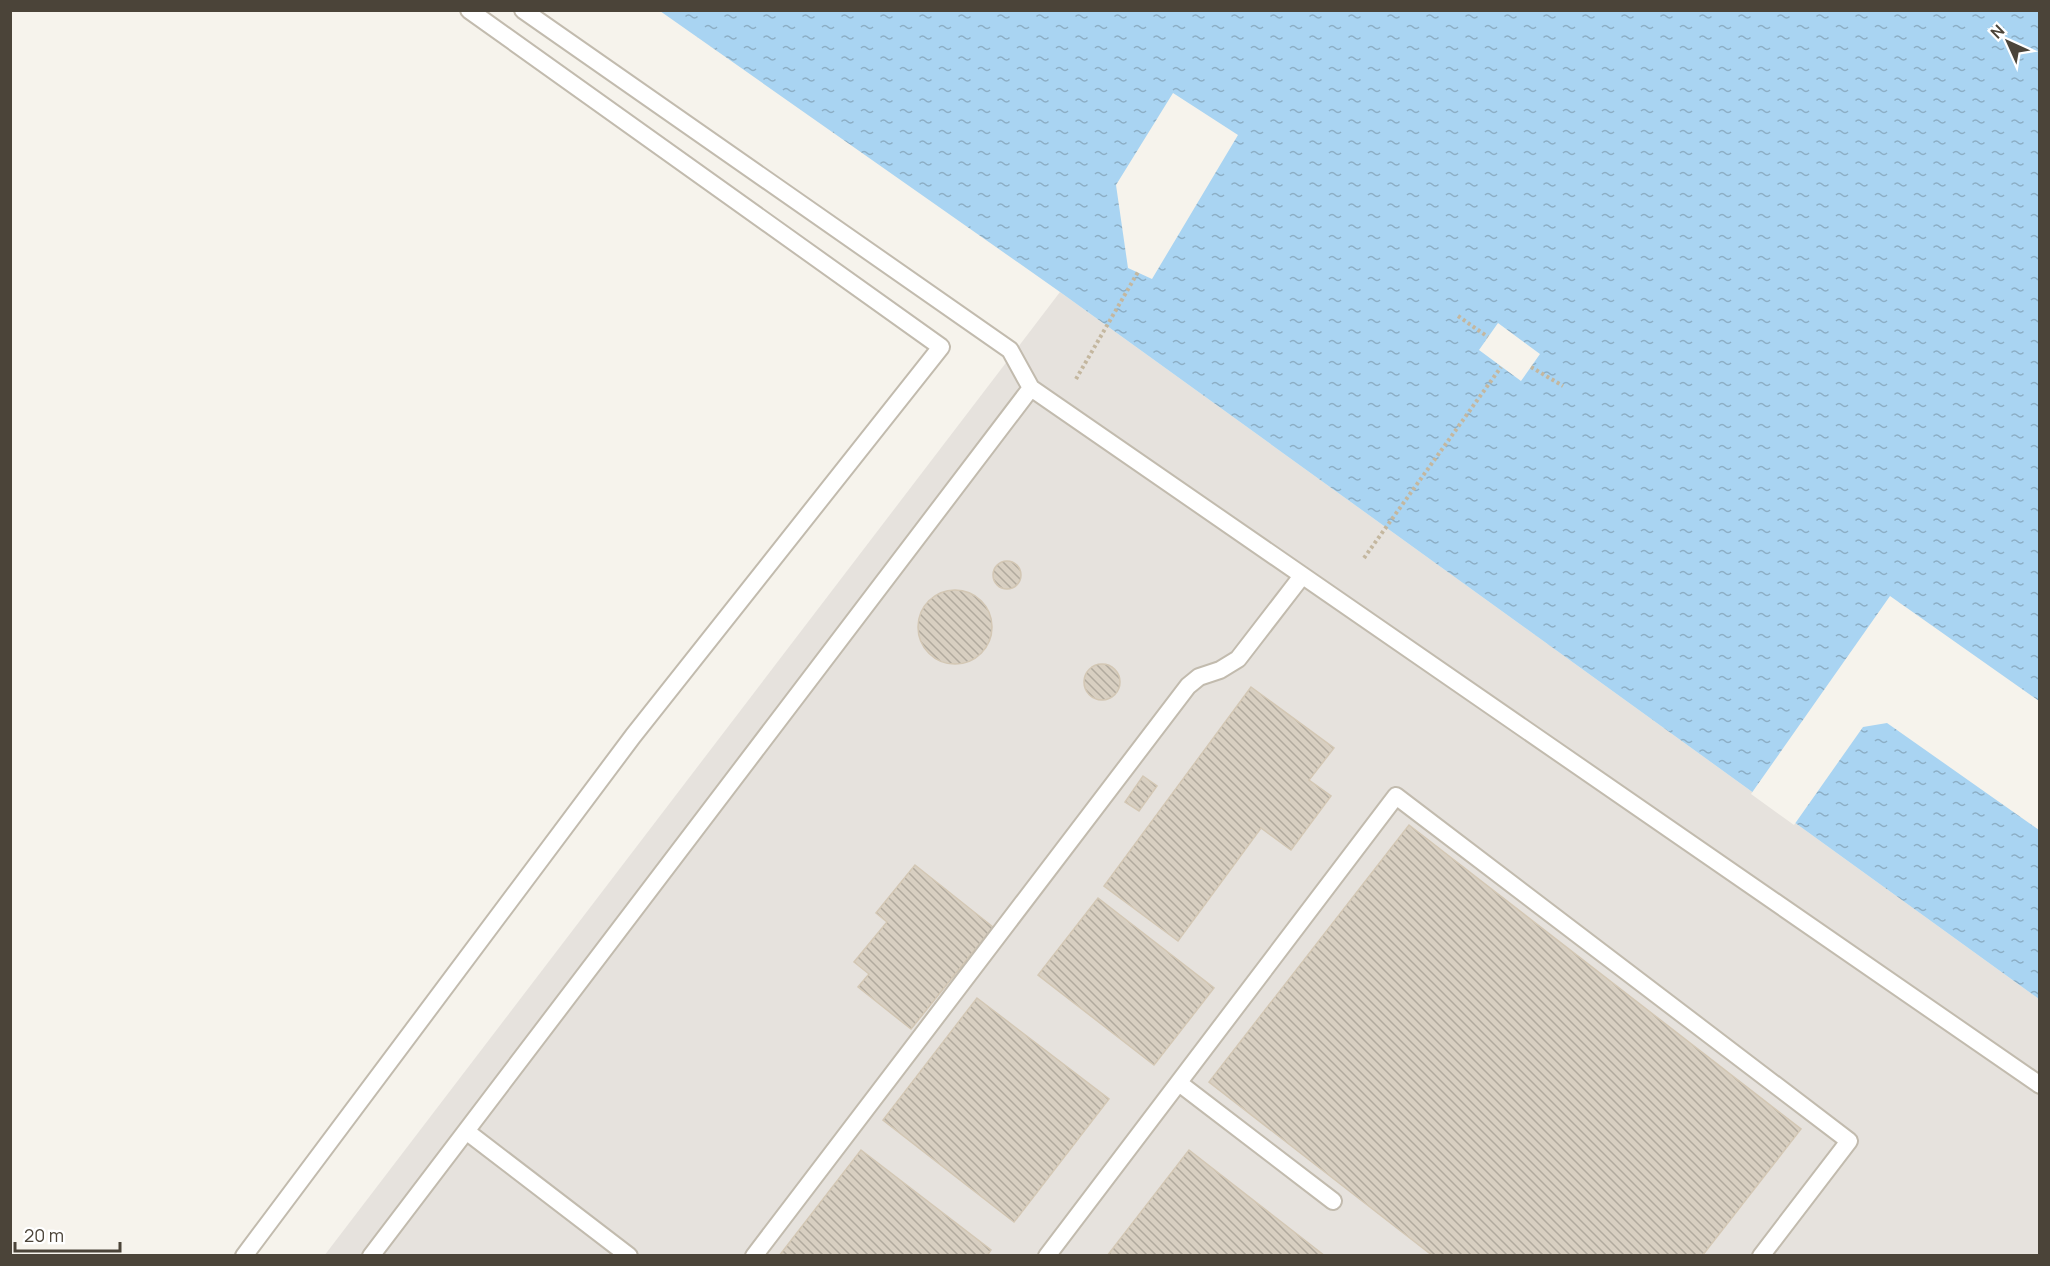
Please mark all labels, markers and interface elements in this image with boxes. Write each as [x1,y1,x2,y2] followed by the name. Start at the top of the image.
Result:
[1978,12,2038,72] north arrow
[1986,20,2009,43] text: N
[15,1215,120,1253] scale bar
[24,1223,64,1247] text: 20 m

